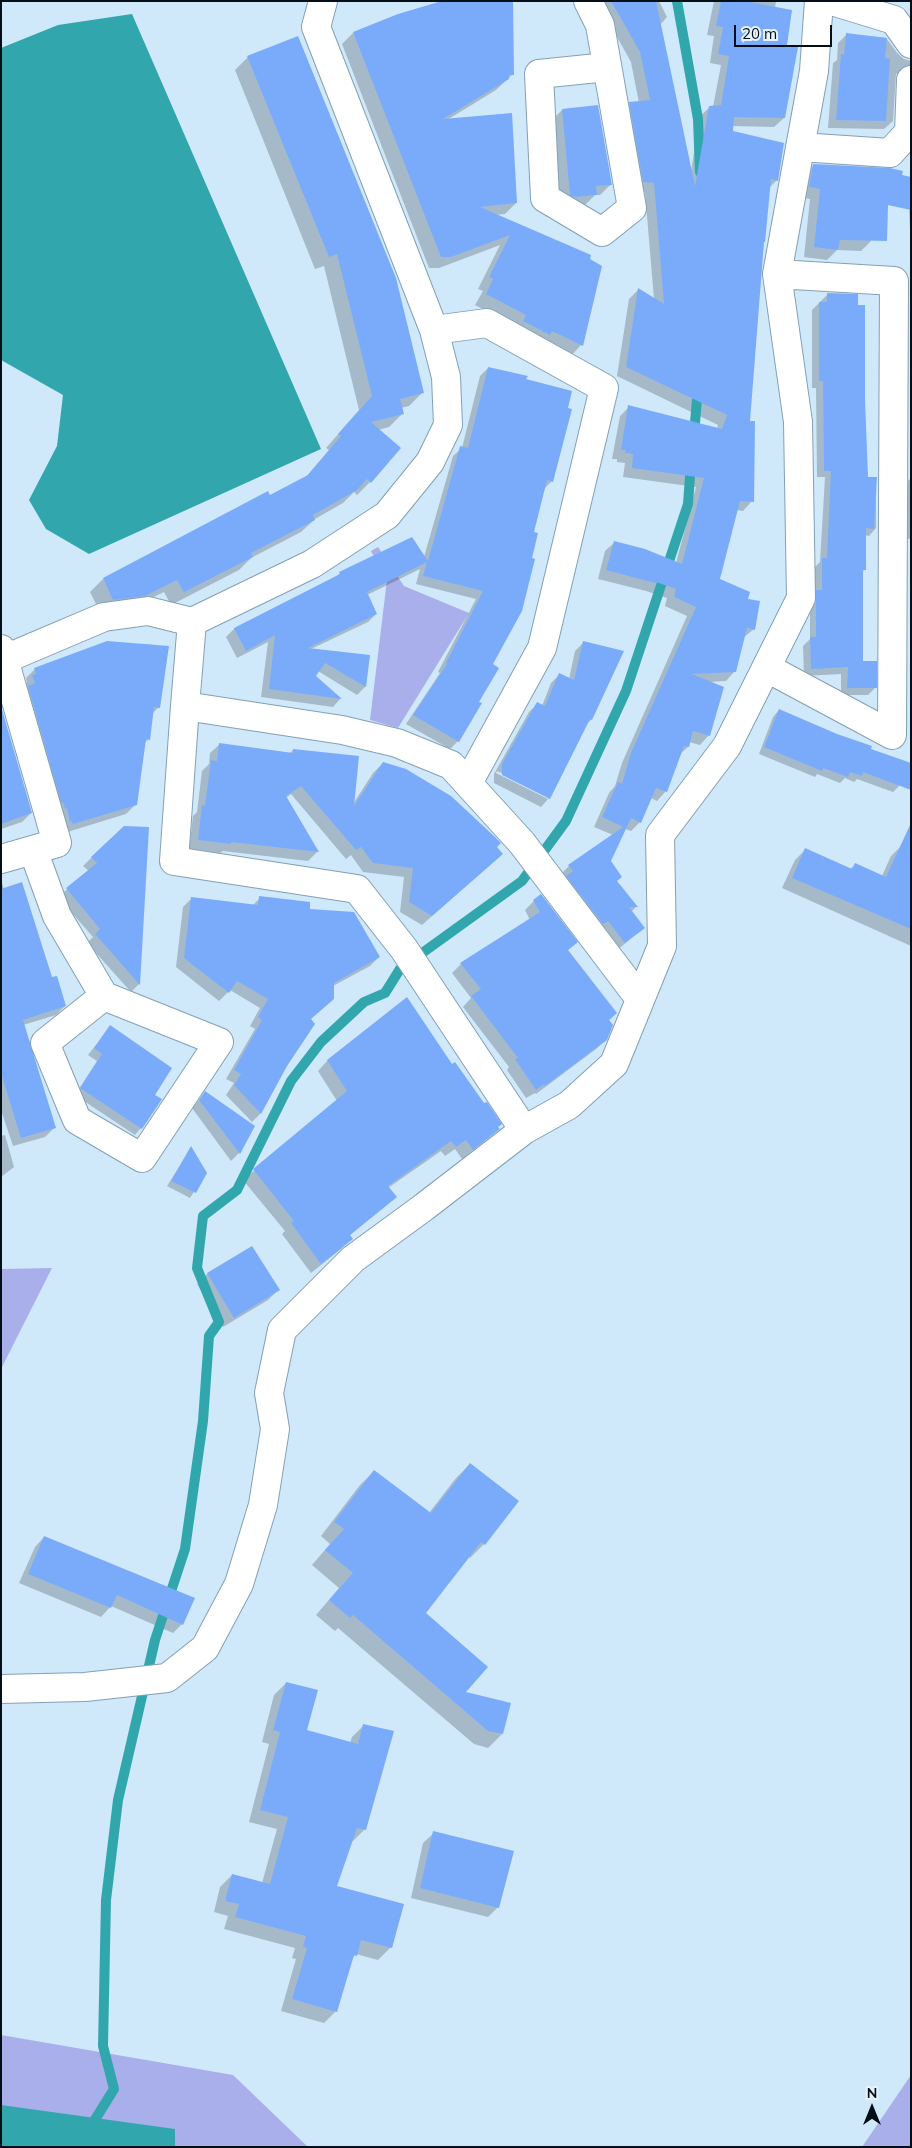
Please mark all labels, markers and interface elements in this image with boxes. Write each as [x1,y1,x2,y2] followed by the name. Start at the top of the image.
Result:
[737,15,834,47] scale bar
[742,24,777,43] text: 20 m
[847,2083,897,2133] north arrow
[867,2084,877,2102] text: N

